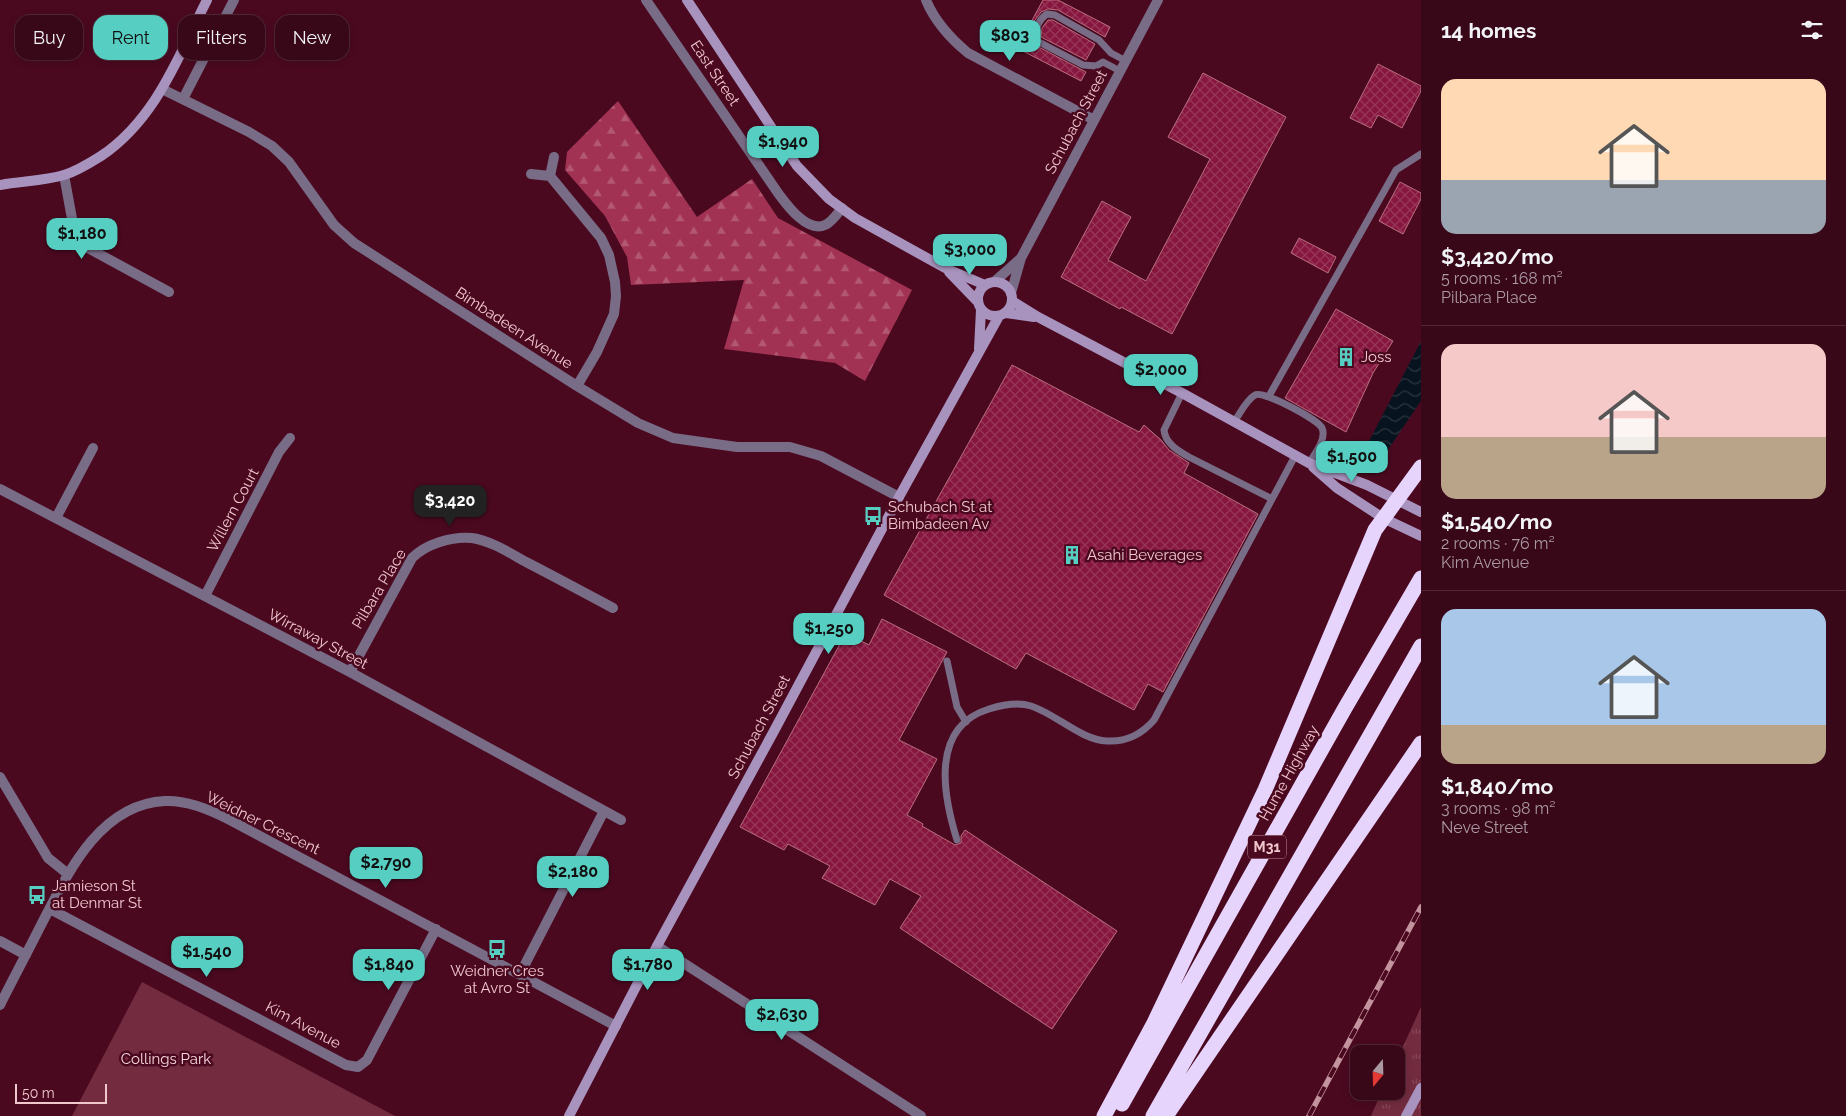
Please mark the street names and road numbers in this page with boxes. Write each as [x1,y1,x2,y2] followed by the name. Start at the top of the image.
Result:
[687,37,743,109] street label: East Street
[1041,67,1111,177] street label: Schubach Street
[452,283,576,373] street label: Bimbadeen Avenue
[203,465,263,555] street label: Willern Court
[348,546,410,632] street label: Pilbara Place
[265,605,371,673] street label: Wirraway Street
[724,672,794,782] street label: Schubach Street
[1255,722,1323,824] street label: Hume Highway
[203,788,323,858] street label: Weidner Crescent
[1248,836,1286,859] road number: M31
[262,998,344,1052] street label: Kim Avenue

